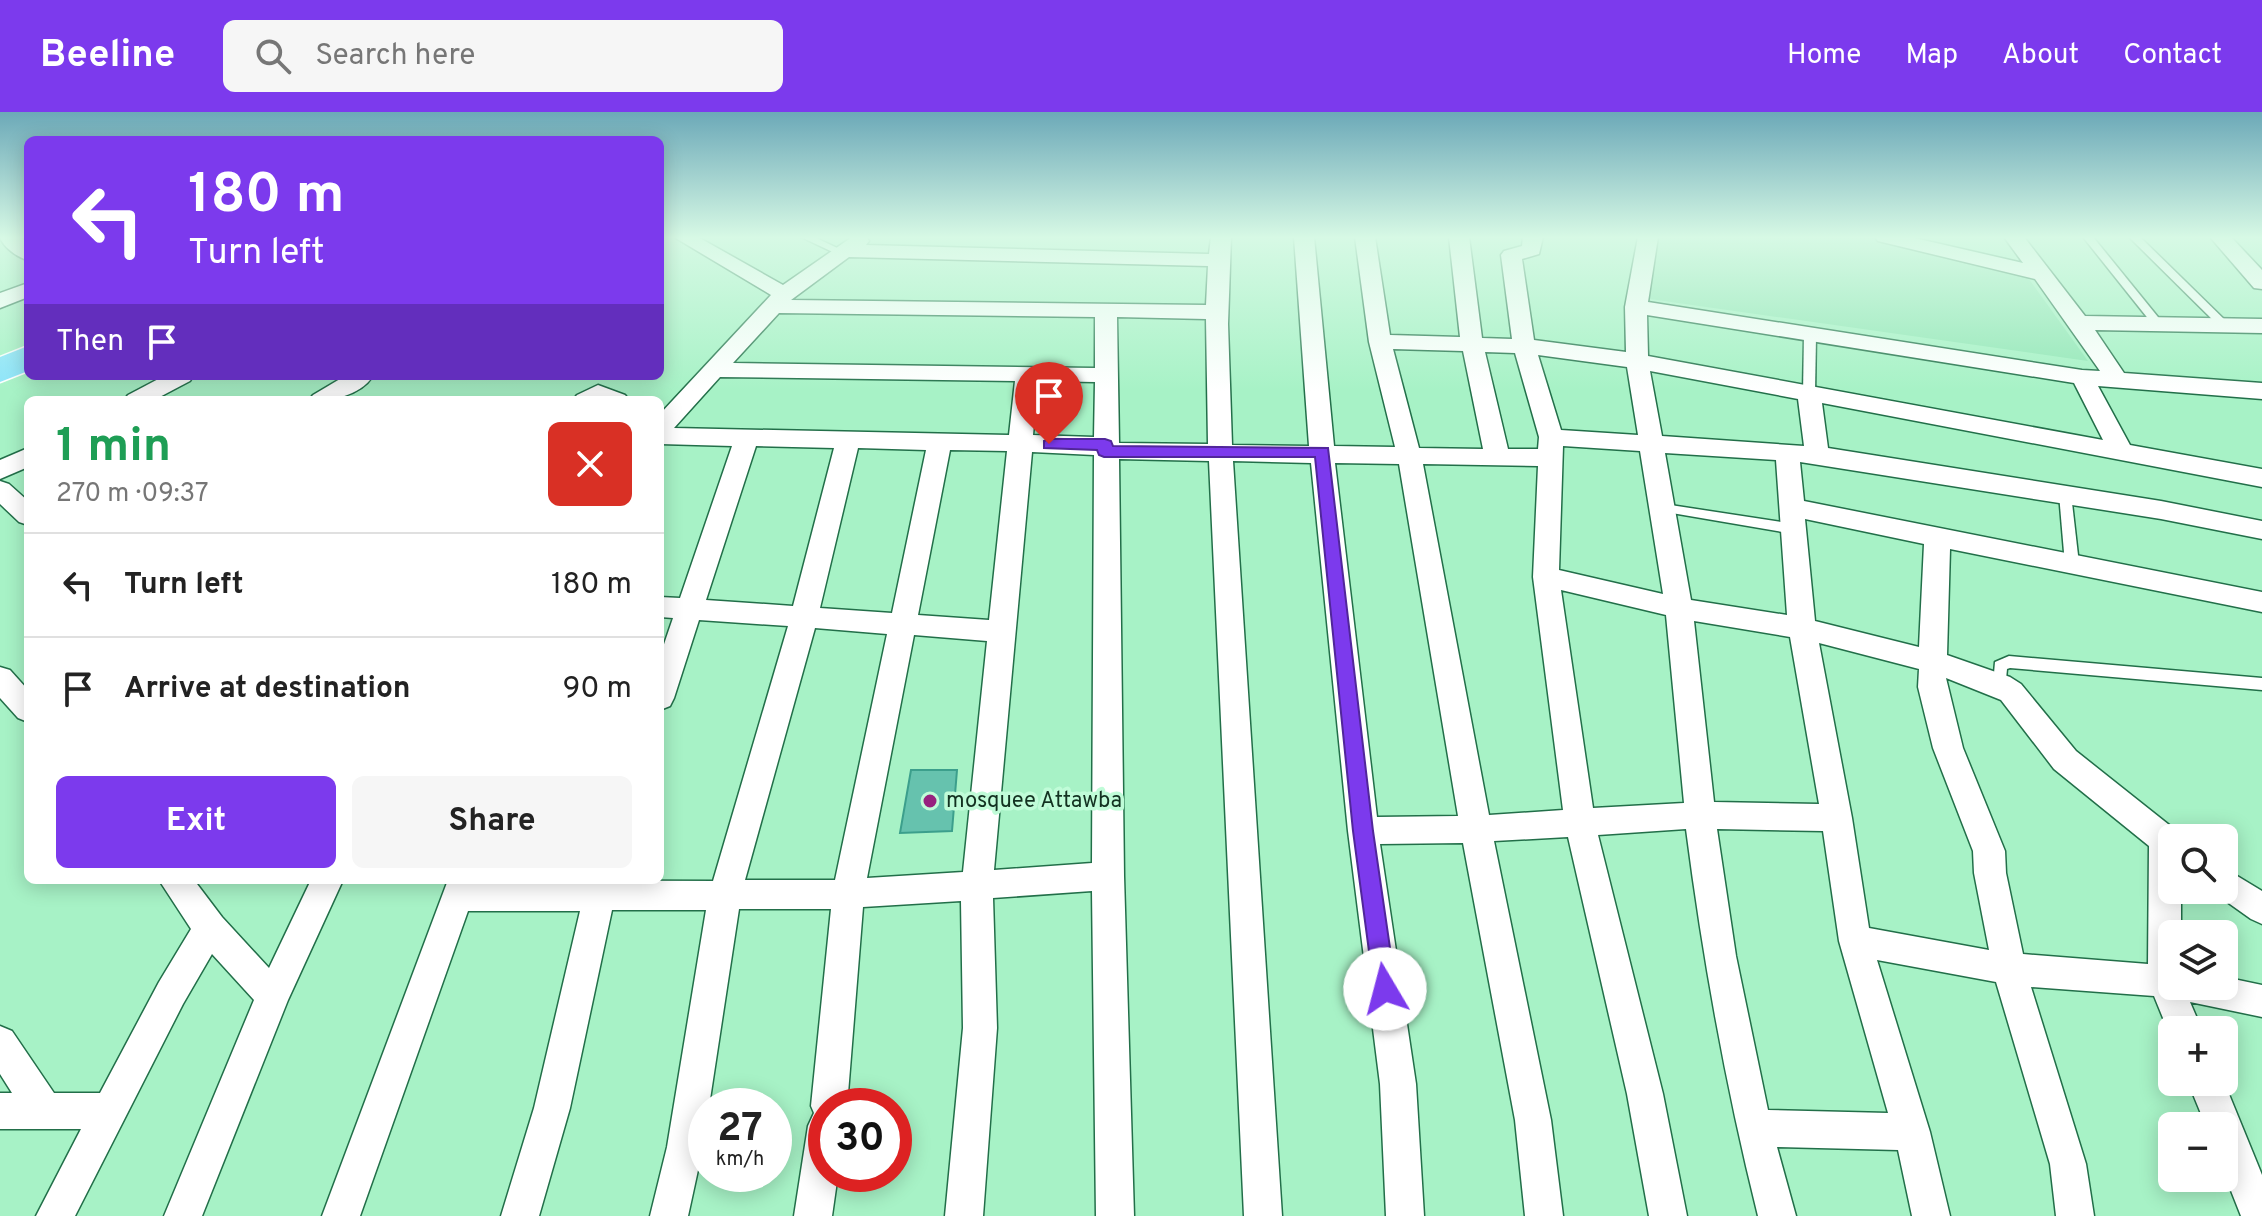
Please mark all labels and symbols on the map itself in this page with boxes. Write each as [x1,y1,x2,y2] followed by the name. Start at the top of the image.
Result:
[1015,362,1083,444] pin
[946,788,1122,815] place label: mosquee Attawba
[921,792,939,810] marker: mosquee Attawba
[1343,947,1427,1031] position arrow
[808,1088,912,1192] speed limit sign: 30

